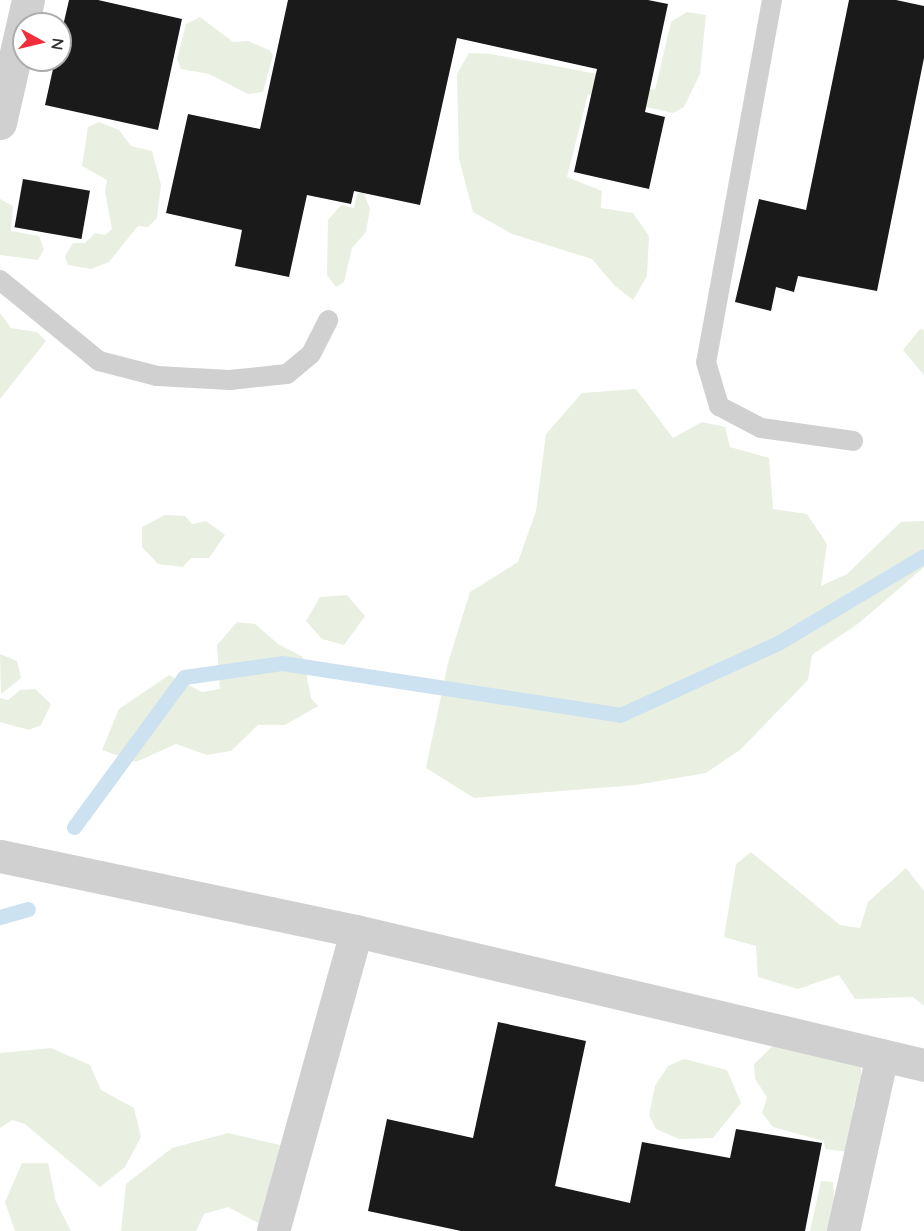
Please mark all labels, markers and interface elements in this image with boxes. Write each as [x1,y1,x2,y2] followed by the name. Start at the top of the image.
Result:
[12,12,72,72] north arrow
[47,37,69,51] text: N

